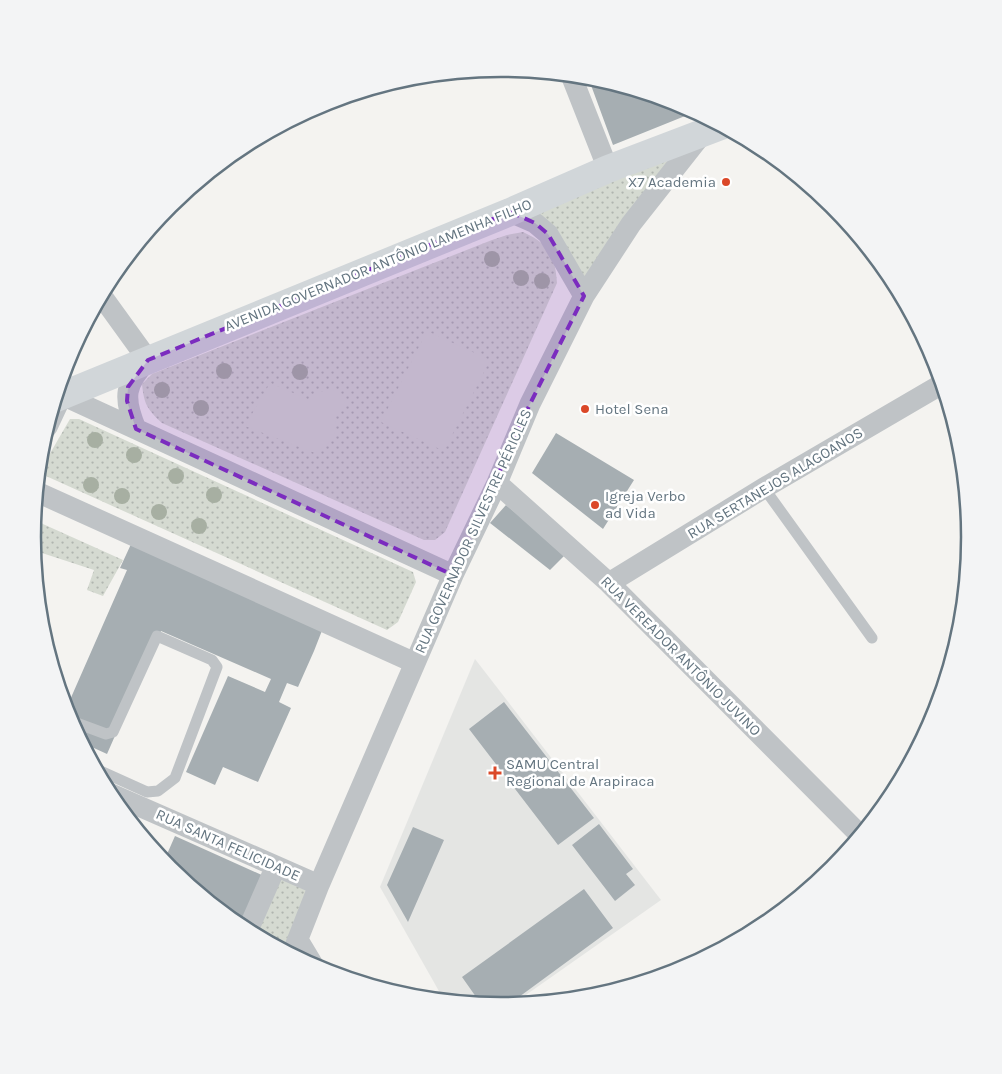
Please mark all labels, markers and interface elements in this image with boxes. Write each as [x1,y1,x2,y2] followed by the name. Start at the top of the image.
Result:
[628,173,716,191] place label: X7 Academia
[720,176,732,188] marker: X7 Academia
[222,195,534,335] street label: AVENIDA GOVERNADOR ANTÔNIO LAMENHA FILHO
[595,400,668,418] place label: Hotel Sena
[579,403,591,415] marker: Hotel Sena
[411,406,535,656] street label: RUA GOVERNADOR SILVESTRE PÉRICLES
[684,423,866,543] street label: RUA SERTANEJOS ALAGOANOS
[605,487,685,522] place label: Igreja Verbo ad Vida
[589,499,601,511] marker: Igreja Verbo ad Vida
[597,572,765,740] street label: RUA VEREADOR ANTÔNIO JUVINO
[506,755,654,790] place label: SAMU Central Regional de Arapiraca
[488,766,502,780] marker: SAMU Central Regional de Arapiraca
[153,805,303,885] street label: RUA SANTA FELICIDADE

